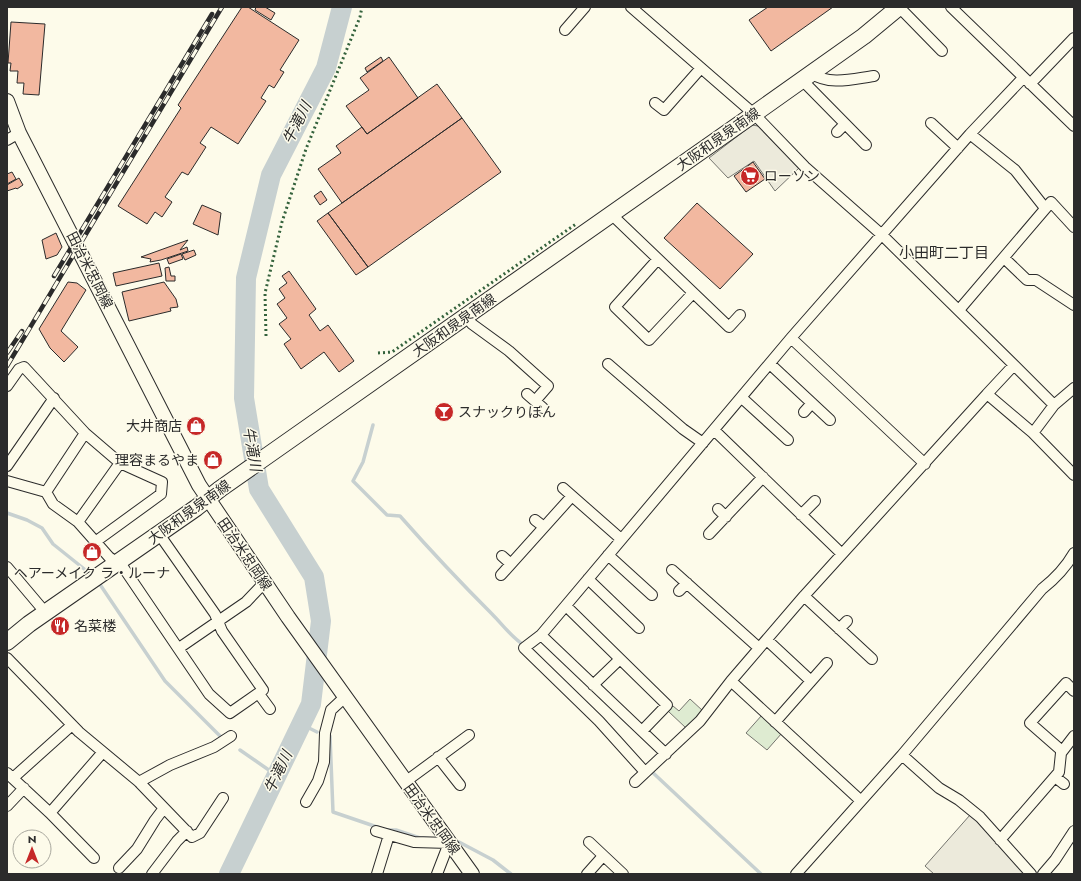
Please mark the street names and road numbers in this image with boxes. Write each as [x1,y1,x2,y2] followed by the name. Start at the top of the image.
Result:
[672,103,764,175] street label: 大阪和泉泉南線
[62,228,118,312] street label: 田治米忠岡線
[408,289,500,361] street label: 大阪和泉泉南線
[143,475,235,549] street label: 大阪和泉泉南線
[213,514,277,594] street label: 田治米忠岡線
[399,779,465,859] street label: 田治米忠岡線

